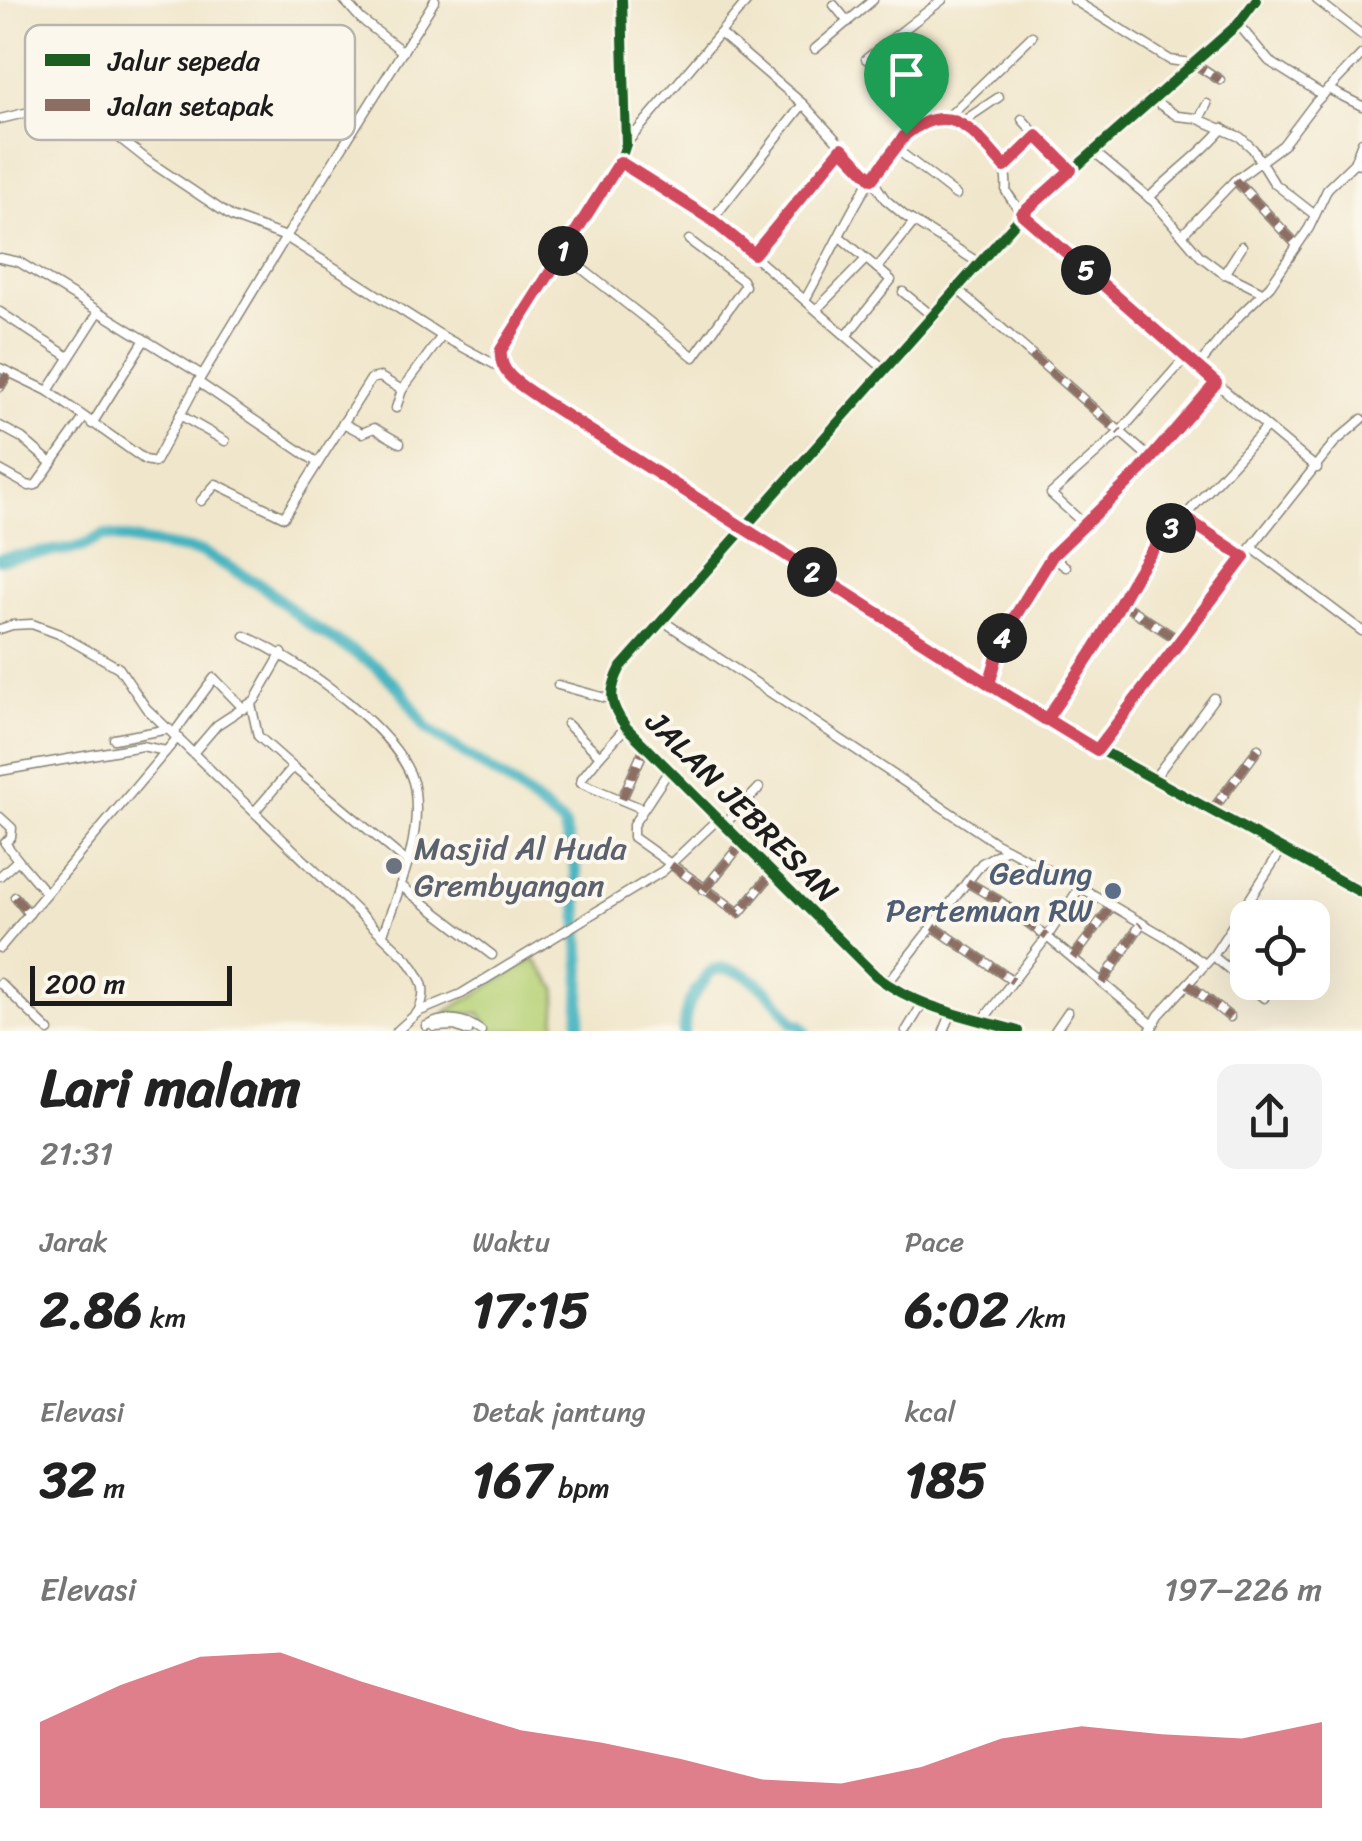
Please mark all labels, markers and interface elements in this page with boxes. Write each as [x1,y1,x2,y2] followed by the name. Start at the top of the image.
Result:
[25,25,355,140] legend
[864,32,949,135] pin
[107,36,261,85] text: Jalur sepeda
[879,47,934,102] icon: arrive
[107,81,275,130] text: Jalan setapak
[538,226,588,276] pin: 1
[557,226,569,275] text: 1
[1061,245,1111,295] pin: 5
[1077,245,1095,294] text: 5
[1146,503,1196,553] pin: 3
[1163,503,1179,552] text: 3
[787,547,837,597] pin: 2
[804,547,820,596] text: 2
[977,613,1027,663] pin: 4
[993,613,1011,662] text: 4
[631,696,853,918] street label: JALAN JEBRESAN
[414,820,627,914] place label: Masjid Al Huda Grembyangan
[886,845,1094,939] place label: Gedung Pertemuan RW
[383,855,405,877] marker: Masjid Al Huda Grembyangan
[1102,880,1124,902] marker: Gedung Pertemuan RW
[1230,900,1330,1000] map controls
[1230,900,1330,1000] button: locate
[45,959,125,1008] text: 200 m
[30,961,232,1006] scale bar
[40,1039,300,1136] text: Lari malam
[1217,1064,1322,1169] button: share
[40,1125,113,1182] text: 21:31
[40,1217,108,1266] text: Jarak
[472,1217,550,1266] text: Waktu
[905,1217,964,1266] text: Pace
[40,1266,143,1355] text: 2.86
[472,1266,589,1355] text: 17:15
[905,1266,1009,1355] text: 6:02
[143,1293,186,1342] text: km
[1009,1293,1066,1342] text: /km
[40,1387,124,1436] text: Elevasi
[472,1387,646,1436] text: Detak jantung
[905,1387,956,1436] text: kcal
[40,1436,96,1525] text: 32
[472,1436,551,1525] text: 167
[905,1436,987,1525] text: 185
[96,1463,125,1512] text: m
[551,1463,610,1512] text: bpm
[40,1561,136,1618] text: Elevasi
[1164,1561,1322,1618] text: 197–226 m

